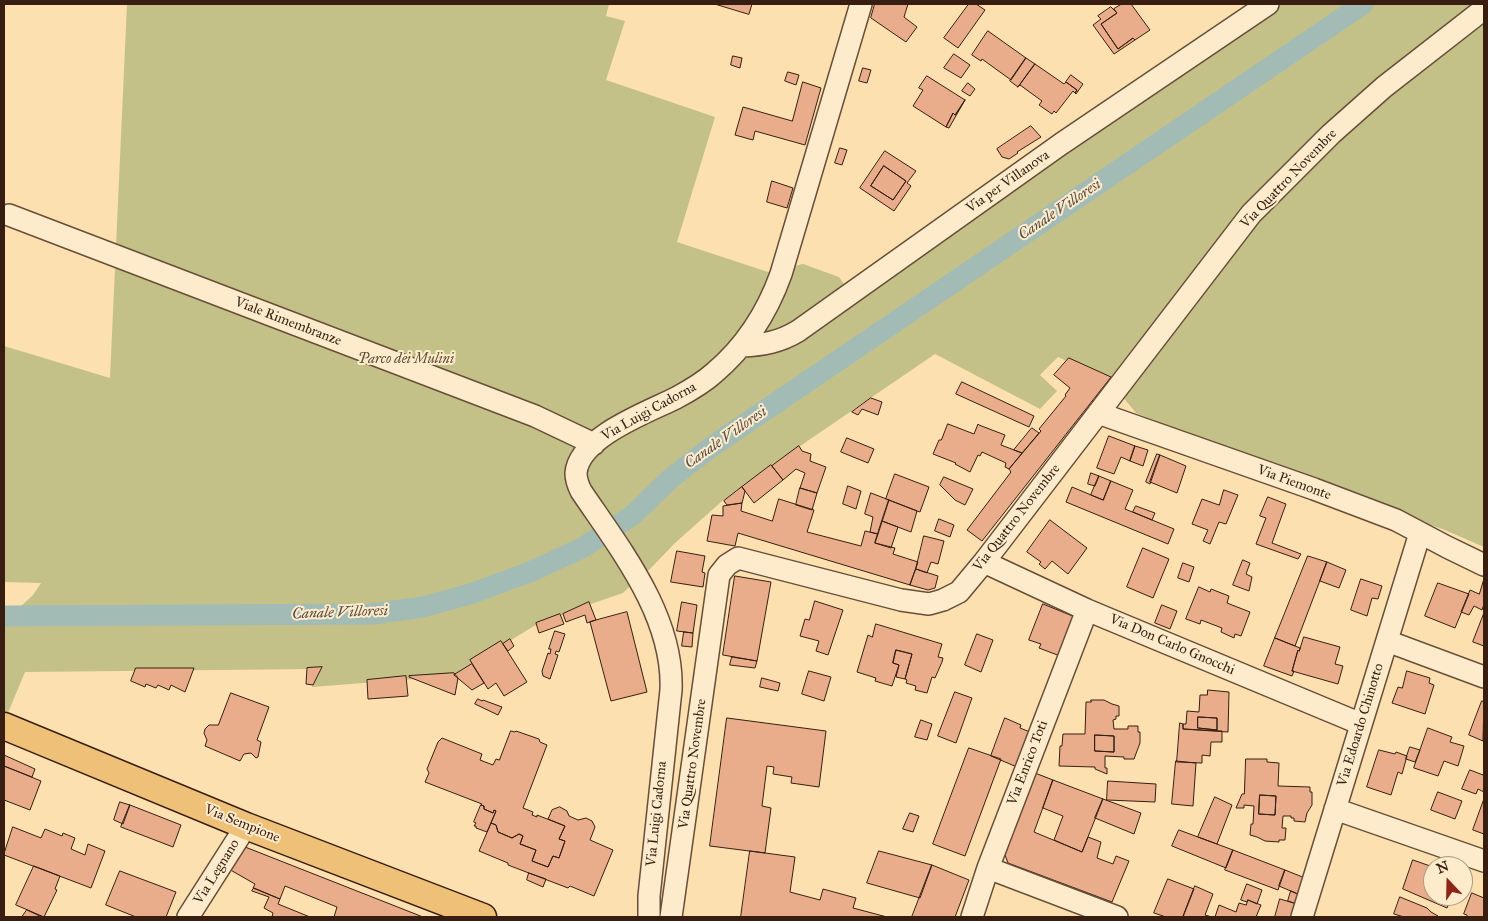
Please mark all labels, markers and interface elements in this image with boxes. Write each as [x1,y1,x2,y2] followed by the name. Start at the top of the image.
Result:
[1237,126,1341,232] street label: Via Quattro Novembre
[963,147,1053,217] street label: Via per Villanova
[1015,176,1105,244] water label: Canale Villoresi
[232,294,344,350] street label: Viale Rimembranze
[358,352,454,368] park label: Parco dei Mulini
[599,379,699,445] street label: Via Luigi Cadorna
[682,403,770,473] water label: Canale Villoresi
[970,461,1064,575] street label: Via Quattro Novembre
[1255,462,1333,504] street label: Via Piemonte
[292,602,388,624] water label: Canale Villoresi
[1107,611,1237,679] street label: Via Don Carlo Gnocchi
[1334,661,1388,789] street label: Via Edoardo Chinotto
[676,698,710,830] street label: Via Quattro Novembre
[1004,718,1052,808] street label: Via Enrico Toti
[643,760,671,868] street label: Via Luigi Cadorna
[202,801,282,847] street label: Via Sempione
[190,836,244,908] street label: Via Legnano
[1423,856,1473,906] north arrow
[1434,857,1451,878] text: N

